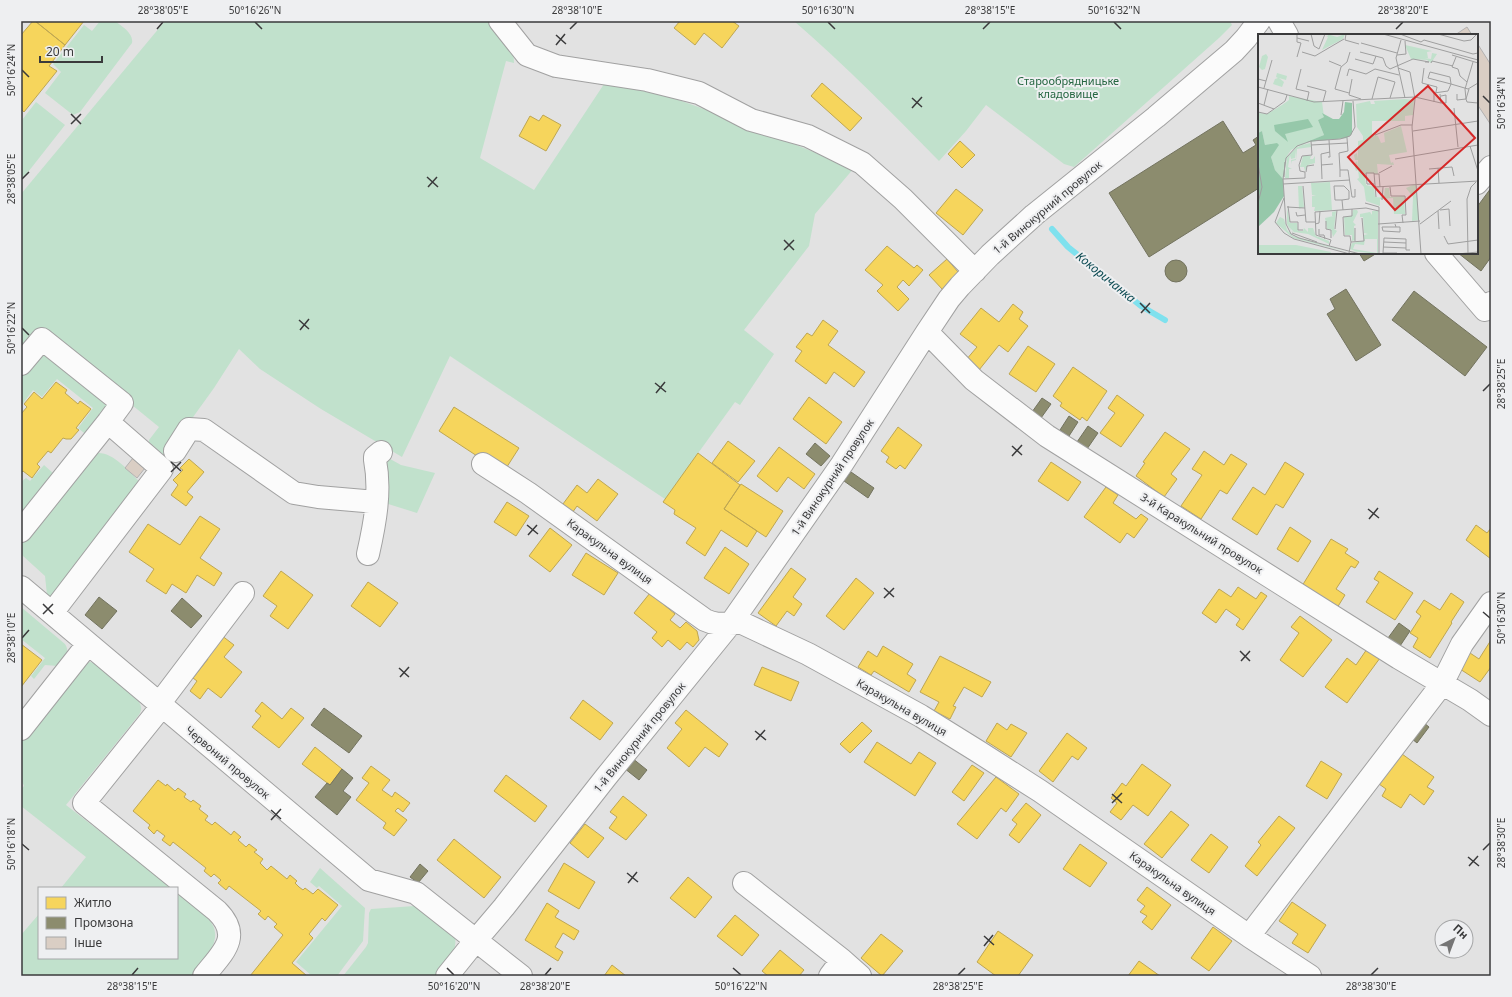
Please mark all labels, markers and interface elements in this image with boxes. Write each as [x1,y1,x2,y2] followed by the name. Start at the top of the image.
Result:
[138,3,188,17] text: 28°38'05"E
[229,3,281,17] text: 50°16'26"N
[552,3,602,17] text: 28°38'10"E
[802,3,854,17] text: 50°16'30"N
[965,3,1015,17] text: 28°38'15"E
[1088,3,1140,17] text: 50°16'32"N
[1378,3,1428,17] text: 28°38'20"E
[1258,34,1478,254] inset map
[40,38,102,64] scale bar
[46,43,74,60] text: 20 m
[4,44,18,96] text: 50°16'24"N
[1017,73,1119,101] park label: Старообрядницьке кладовище
[1494,77,1508,129] text: 50°16'34"N
[4,154,18,204] text: 28°38'05"E
[989,157,1105,257] street label: 1-й Винокурний провулок
[1072,248,1140,307] water label: Кокоричанка
[4,302,18,354] text: 50°16'22"N
[1494,359,1508,409] text: 28°38'25"E
[787,415,877,538] street label: 1-й Винокурний провулок
[1138,489,1266,577] street label: 3-й Каракульний провулок
[564,515,656,587] street label: Каракульна вулиця
[1494,592,1508,644] text: 50°16'30"N
[4,613,18,663] text: 28°38'10"E
[854,675,950,739] street label: Каракульна вулиця
[590,679,688,795] street label: 1-й Винокурний провулок
[183,722,274,802] street label: Червоний провулок
[4,818,18,870] text: 50°16'18"N
[1494,818,1508,868] text: 28°38'30"E
[1127,848,1219,918] street label: Каракульна вулиця
[38,887,178,959] legend
[74,894,112,911] text: Житло
[74,914,133,931] text: Промзона
[1434,919,1474,959] north arrow
[1450,920,1472,942] text: Пн
[74,934,103,951] text: Інше
[107,979,157,993] text: 28°38'15"E
[428,979,480,993] text: 50°16'20"N
[520,979,570,993] text: 28°38'20"E
[715,979,767,993] text: 50°16'22"N
[933,979,983,993] text: 28°38'25"E
[1346,979,1396,993] text: 28°38'30"E

